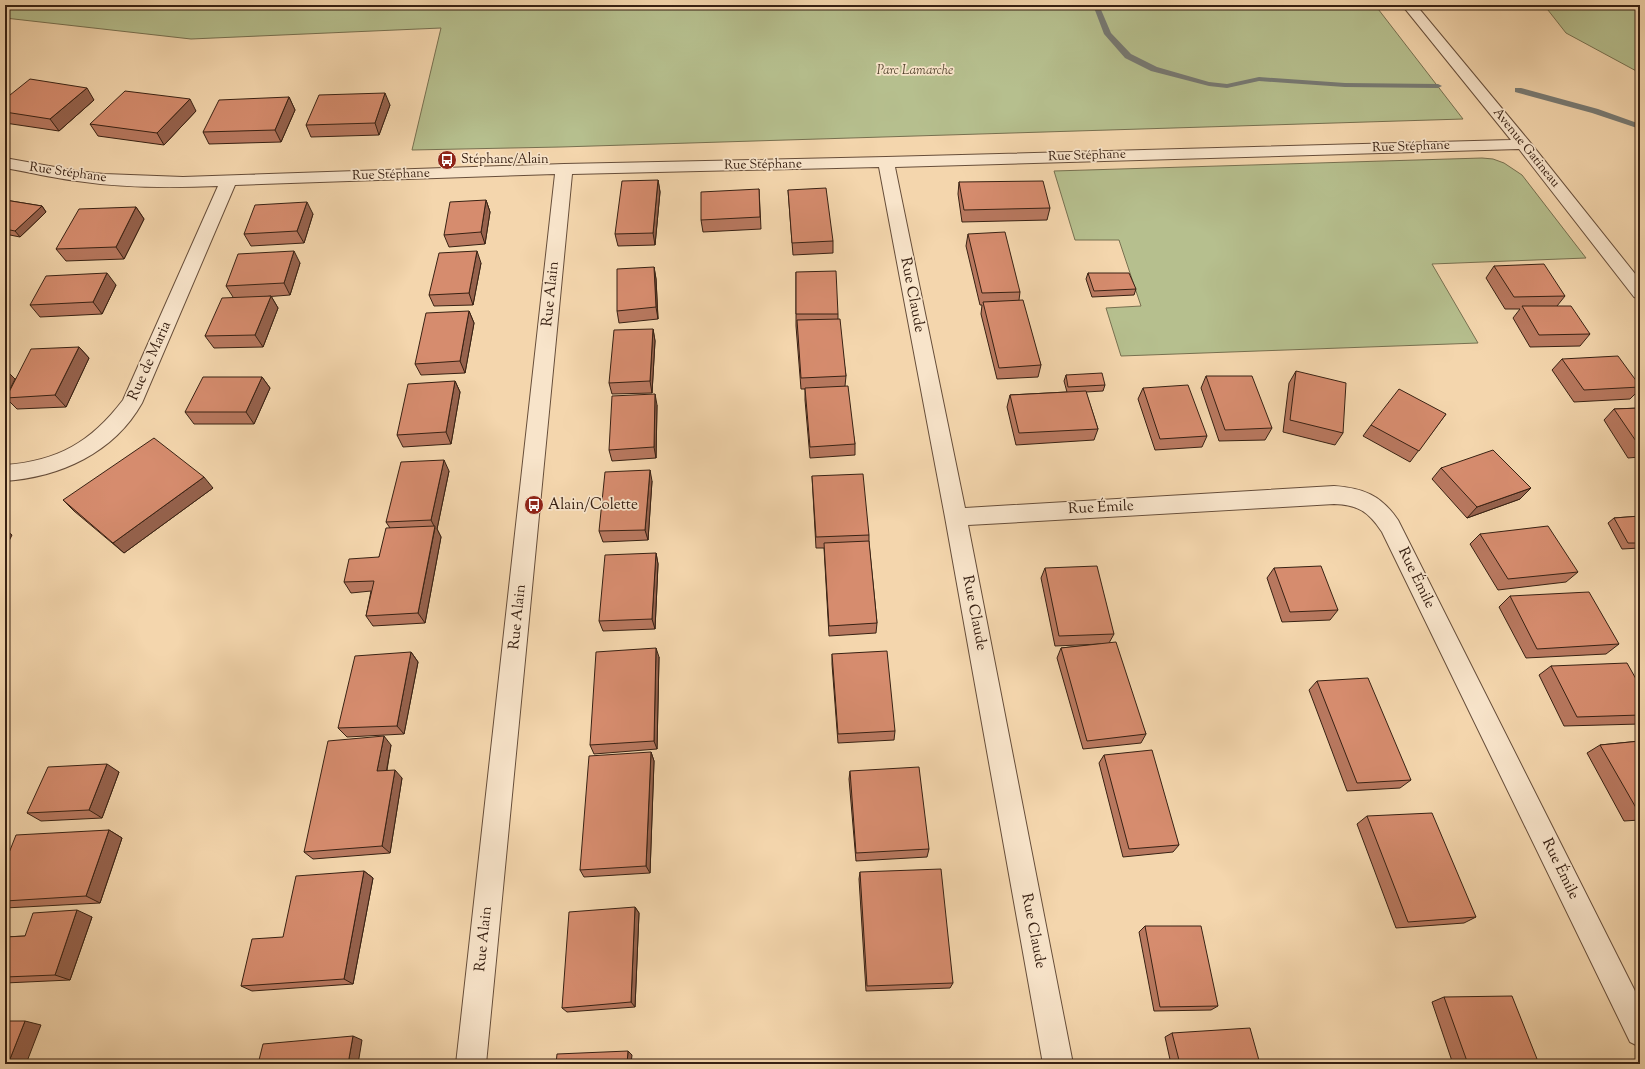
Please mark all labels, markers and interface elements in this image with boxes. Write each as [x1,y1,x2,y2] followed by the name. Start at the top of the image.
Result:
[877,62,953,80] park label: Parc Lamarche
[1488,104,1564,192] street label: Avenue Gatineau
[1372,137,1450,157] street label: Rue Stéphane
[1048,146,1126,166] street label: Rue Stéphane
[436,149,458,171] bus stop icon: Stéphane/Alain
[461,151,549,169] place label: Stéphane/Alain
[724,155,802,175] street label: Rue Stéphane
[28,159,108,187] street label: Rue Stéphane
[352,165,430,185] street label: Rue Stéphane
[894,256,930,334] street label: Rue Claude
[537,260,565,328] street label: Rue Alain
[123,318,177,404] street label: Rue de Maria
[523,494,545,516] bus stop icon: Alain/Colette
[548,495,638,516] place label: Alain/Colette
[1067,495,1134,520] street label: Rue Émile
[1392,543,1441,612] street label: Rue Émile
[956,574,992,652] street label: Rue Claude
[504,583,532,651] street label: Rue Alain
[1536,834,1585,903] street label: Rue Émile
[1015,892,1051,970] street label: Rue Claude
[470,905,498,973] street label: Rue Alain

